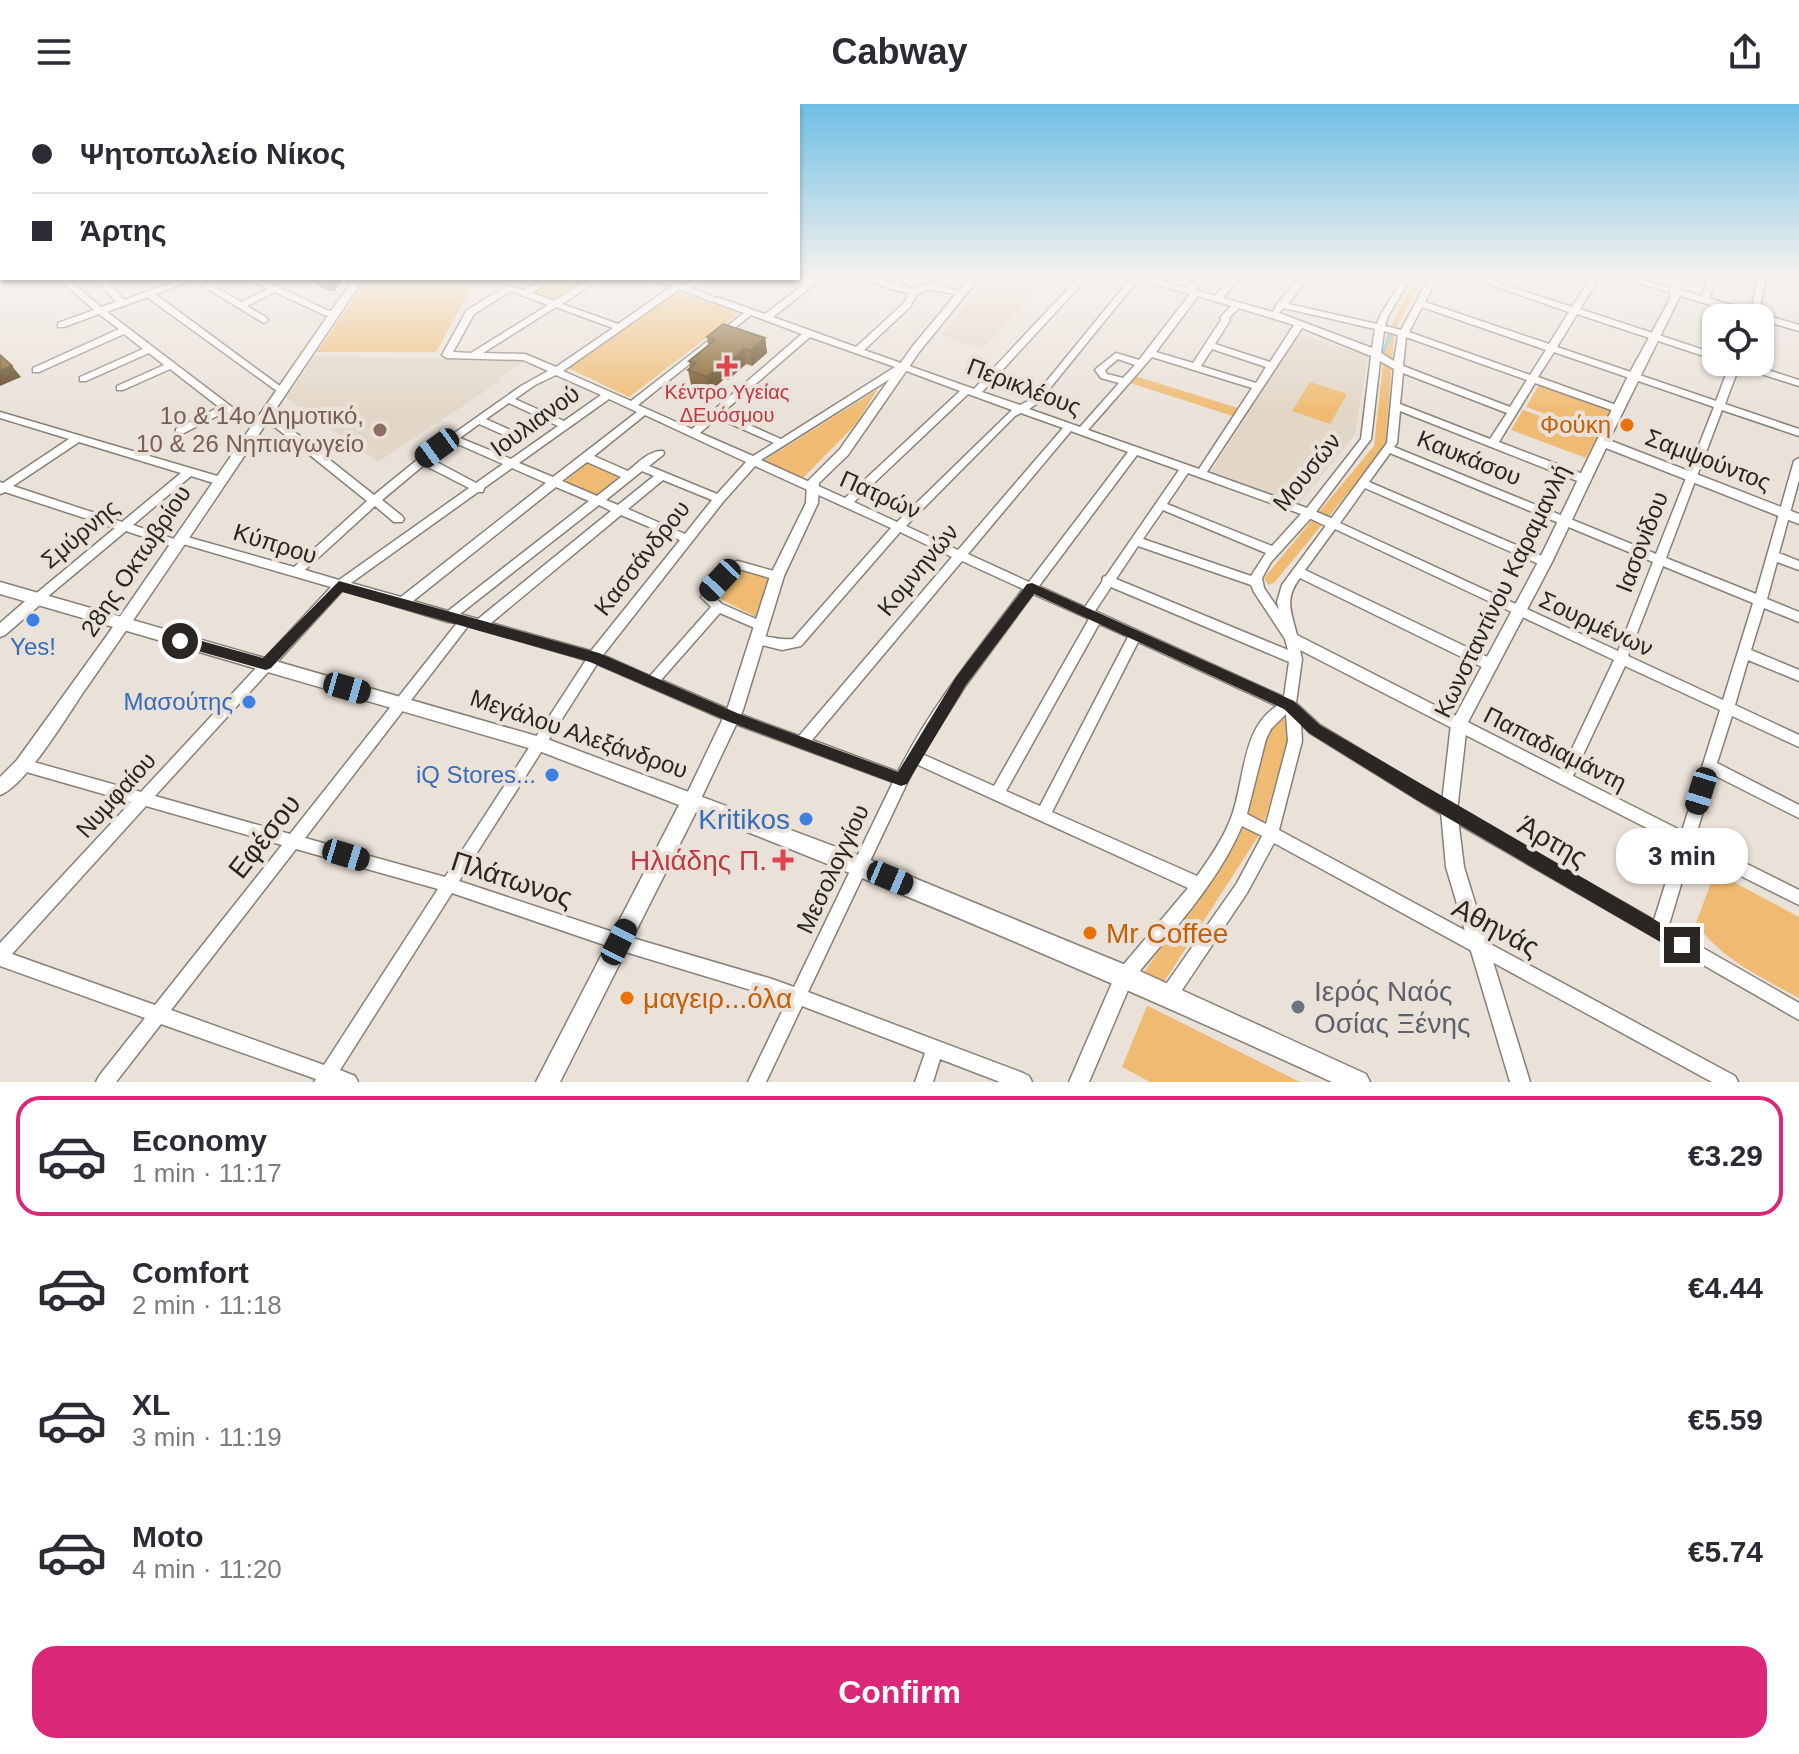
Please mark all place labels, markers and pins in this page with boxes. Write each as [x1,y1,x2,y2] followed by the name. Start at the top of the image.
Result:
[716,355,738,377] marker: Κέντρο Υγείας ΔΕυόσμου
[665,381,790,426] place label: Κέντρο Υγείας ΔΕυόσμου
[136,402,364,457] place label: 1ο & 14ο Δημοτικό, 10 & 26 Νηπιαγωγείο
[1540,411,1611,438] place label: Φούκη
[1618,416,1636,434] marker: Φούκη
[371,421,389,439] marker: 1ο & 14ο Δημοτικό, 10 & 26 Νηπιαγωγείο
[24,611,42,629] marker: Yes!
[10,633,56,660] place label: Yes!
[123,688,233,715] place label: Μασούτης
[240,693,258,711] marker: Μασούτης
[416,761,536,788] place label: iQ Stores...
[543,766,561,784] marker: iQ Stores...
[698,804,790,835] place label: Kritikos
[797,810,815,828] marker: Kritikos
[630,845,767,876] place label: Ηλιάδης Π.
[774,851,792,869] marker: Ηλιάδης Π.
[1106,918,1228,949] place label: Mr Coffee
[1081,924,1099,942] marker: Mr Coffee
[1314,976,1471,1039] place label: Ιερός Ναός Οσίας Ξένης
[643,983,792,1014] place label: μαγειρ...όλα
[618,989,636,1007] marker: μαγειρ...όλα
[1289,998,1307,1016] marker: Ιερός Ναός Οσίας Ξένης

